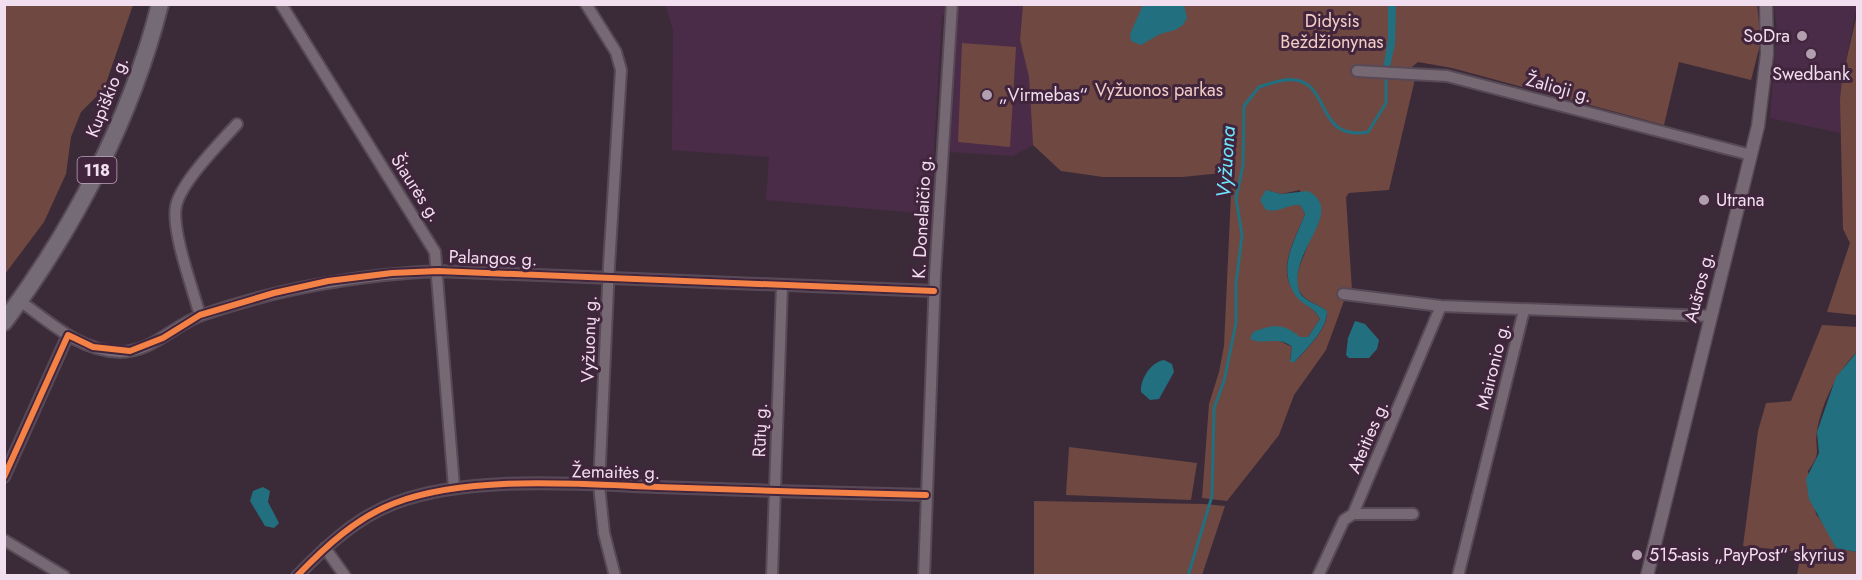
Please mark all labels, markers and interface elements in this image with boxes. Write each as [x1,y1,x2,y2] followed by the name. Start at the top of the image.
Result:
[1280,8,1384,55] park label: Didysis Beždžionynas
[1743,23,1790,49] place label: SoDra
[1795,29,1809,43] marker: SoDra
[1804,47,1818,61] marker: Swedbank
[79,53,135,141] street label: Kupiškio g.
[1772,61,1850,87] place label: Swedbank
[1523,67,1595,109] street label: Žalioji g.
[1095,77,1223,103] park label: Vyžuonos parkas
[999,82,1088,108] place label: „Virmebas“
[980,88,994,102] marker: „Virmebas“
[1209,125,1243,199] water label: Vyžuona
[384,149,448,227] street label: Šiaurės g.
[906,155,938,279] street label: K. Donelaičio g.
[78,157,116,183] road number: 118
[1716,187,1765,213] place label: Utrana
[1697,193,1711,207] marker: Utrana
[448,243,538,273] street label: Palangos g.
[1678,249,1720,325] street label: Aušros g.
[574,295,604,383] street label: Vyžuonų g.
[1470,320,1516,412] street label: Maironio g.
[1341,397,1395,477] street label: Ateities g.
[746,402,774,458] street label: Rūtų g.
[572,458,660,486] street label: Žemaitės g.
[1649,542,1844,568] place label: 515-asis „PayPost“ skyrius
[1630,548,1644,562] marker: 515-asis „PayPost“ skyrius

